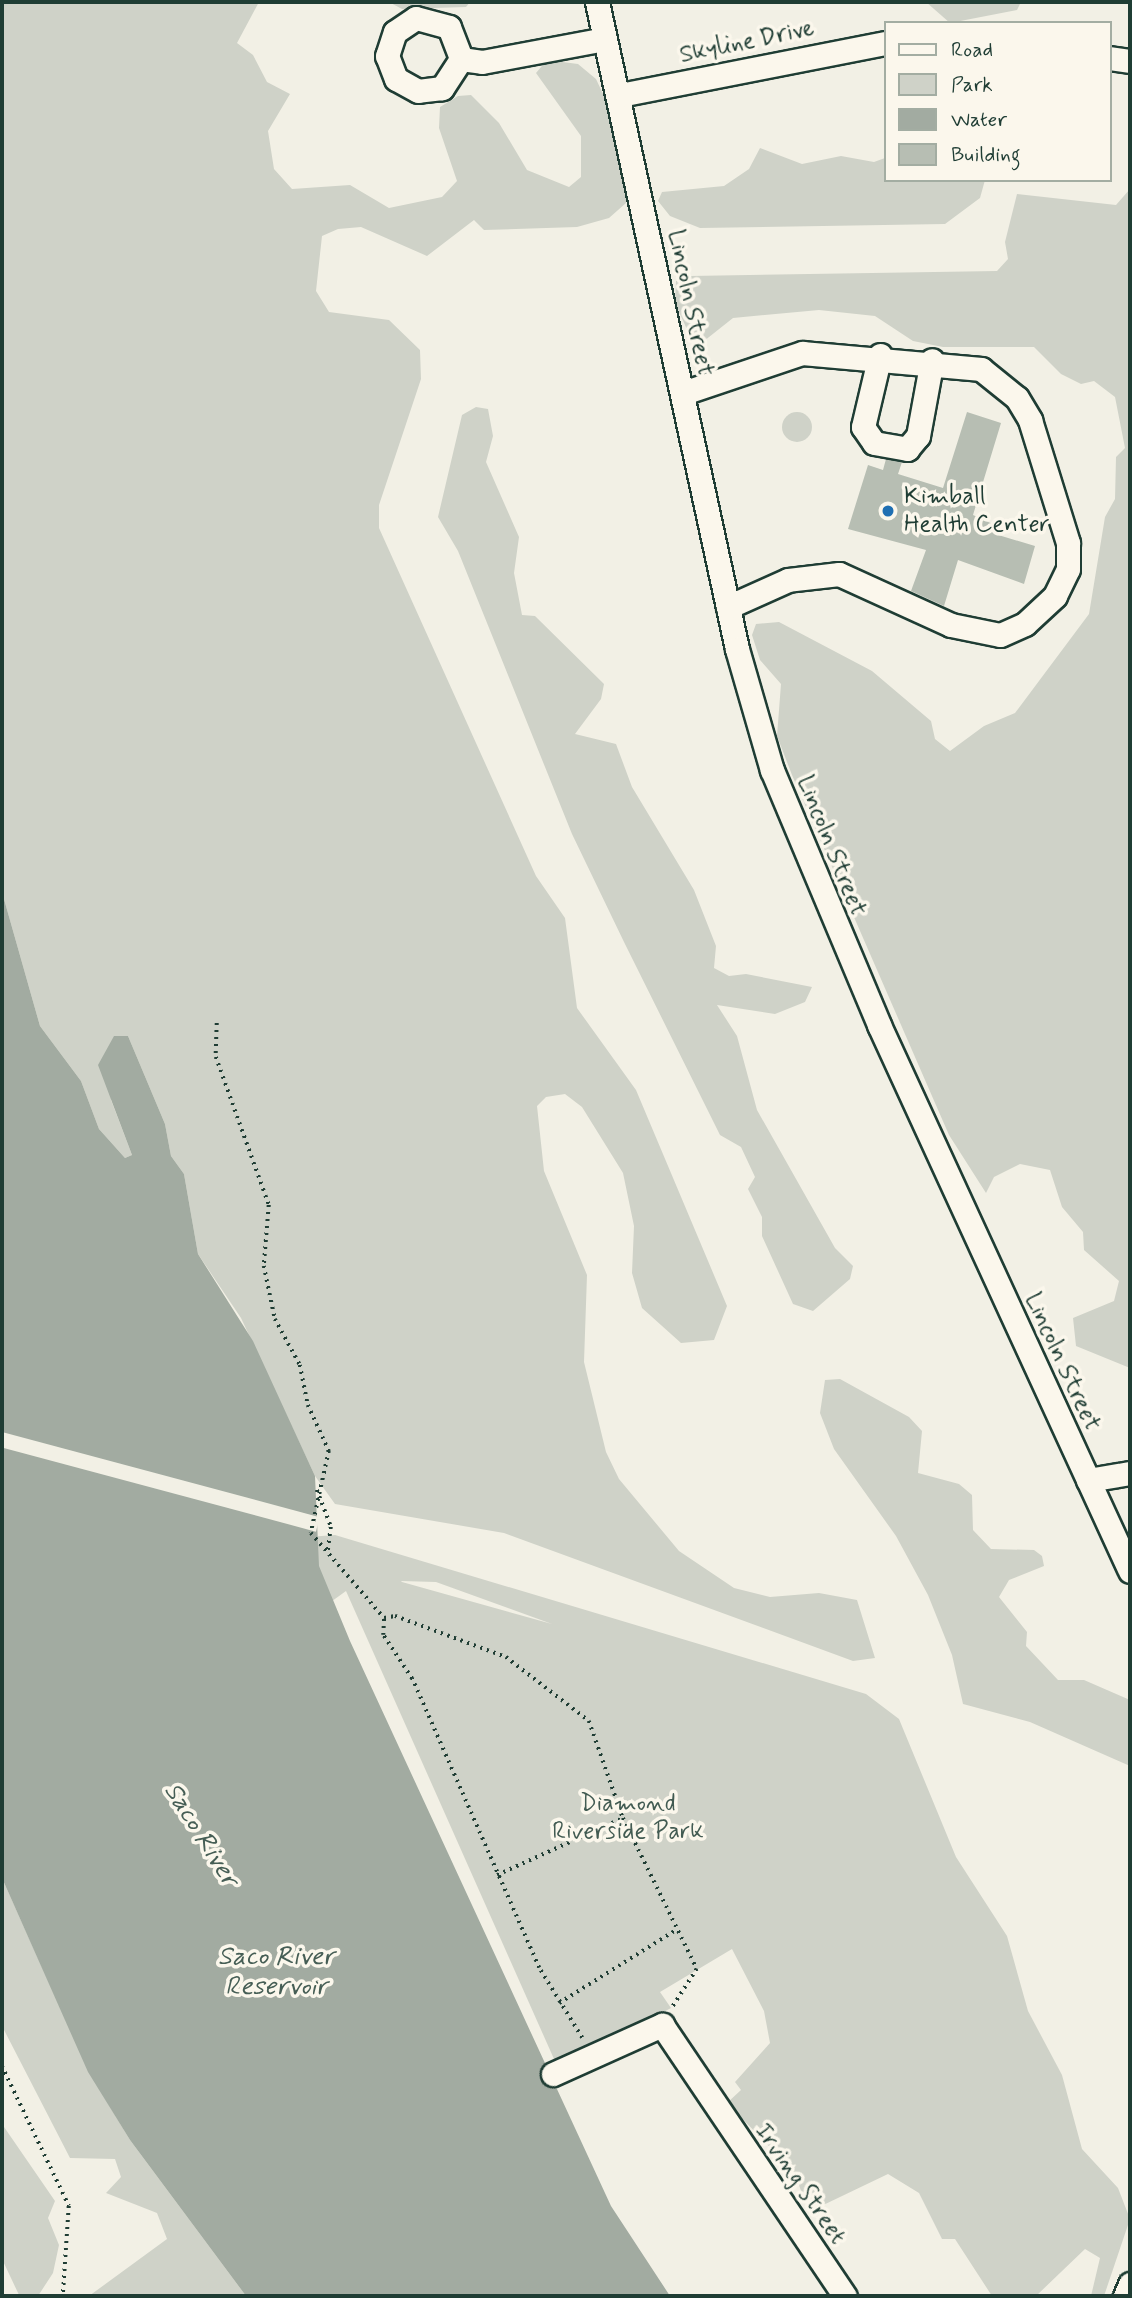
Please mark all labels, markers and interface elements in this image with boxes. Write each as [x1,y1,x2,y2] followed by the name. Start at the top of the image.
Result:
[678,14,816,70] street label: Skyline Drive
[884,21,1111,182] legend
[951,36,993,64] text: Road
[951,71,993,99] text: Park
[951,106,1007,134] text: Water
[951,141,1021,169] text: Building
[661,228,719,378] street label: Lincoln Street
[904,483,1050,539] place label: Kimball Health Center
[878,501,898,521] marker: Kimball Health Center
[790,772,872,920] street label: Lincoln Street
[1018,1289,1106,1435] street label: Lincoln Street
[156,1778,244,1892] water label: Saco River
[554,1790,702,1846] park label: Diamond Riverside Park
[219,1942,333,2004] water label: Saco River Reservoir
[747,2117,853,2251] street label: Irving Street

